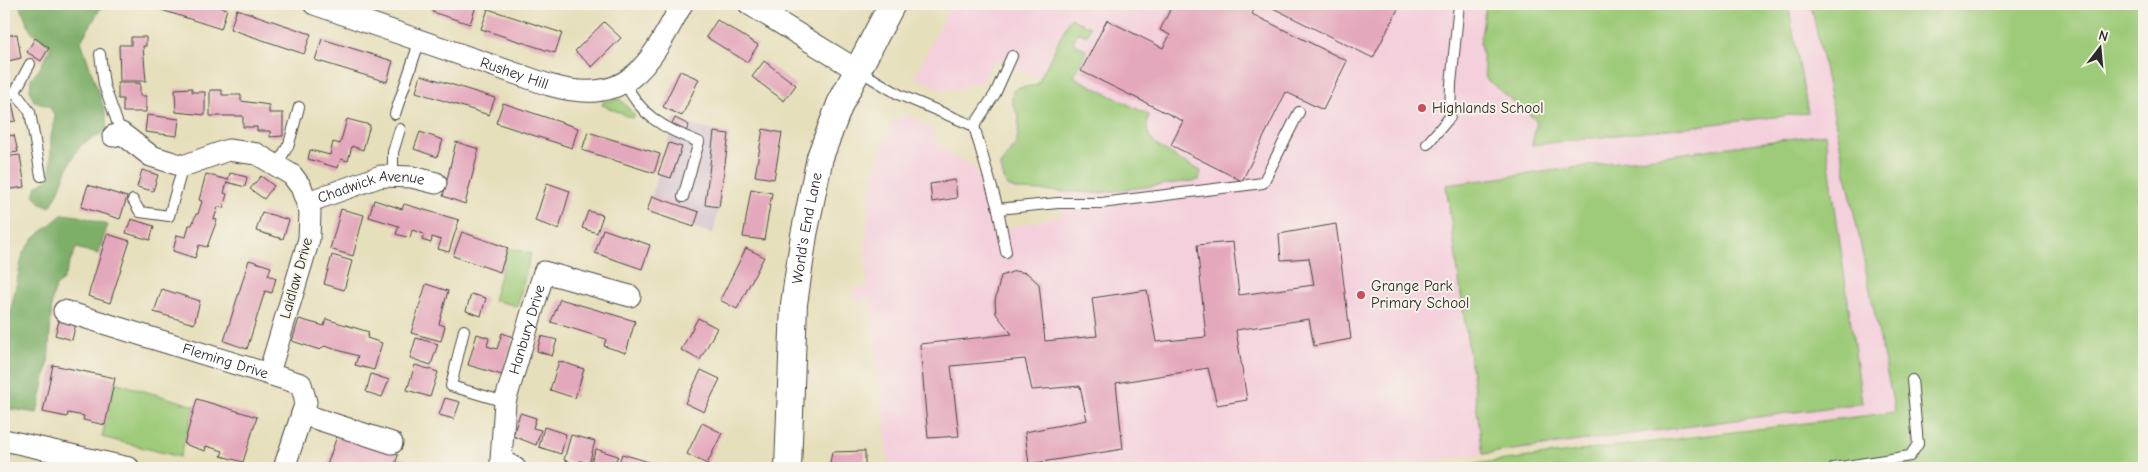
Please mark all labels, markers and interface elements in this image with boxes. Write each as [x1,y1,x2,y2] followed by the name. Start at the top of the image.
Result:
[2076,22,2126,72] north arrow
[2097,27,2110,45] text: N
[478,53,551,93] street label: Rushey Hill
[1432,99,1543,117] place label: Highlands School
[1416,102,1428,114] marker: Highlands School
[315,167,427,207] street label: Chadwick Avenue
[788,170,826,285] street label: World's End Lane
[276,235,316,321] street label: Laidlaw Drive
[1371,277,1469,312] place label: Grange Park Primary School
[505,282,549,376] street label: Hanbury Drive
[1355,289,1367,301] marker: Grange Park Primary School
[180,339,271,383] street label: Fleming Drive

